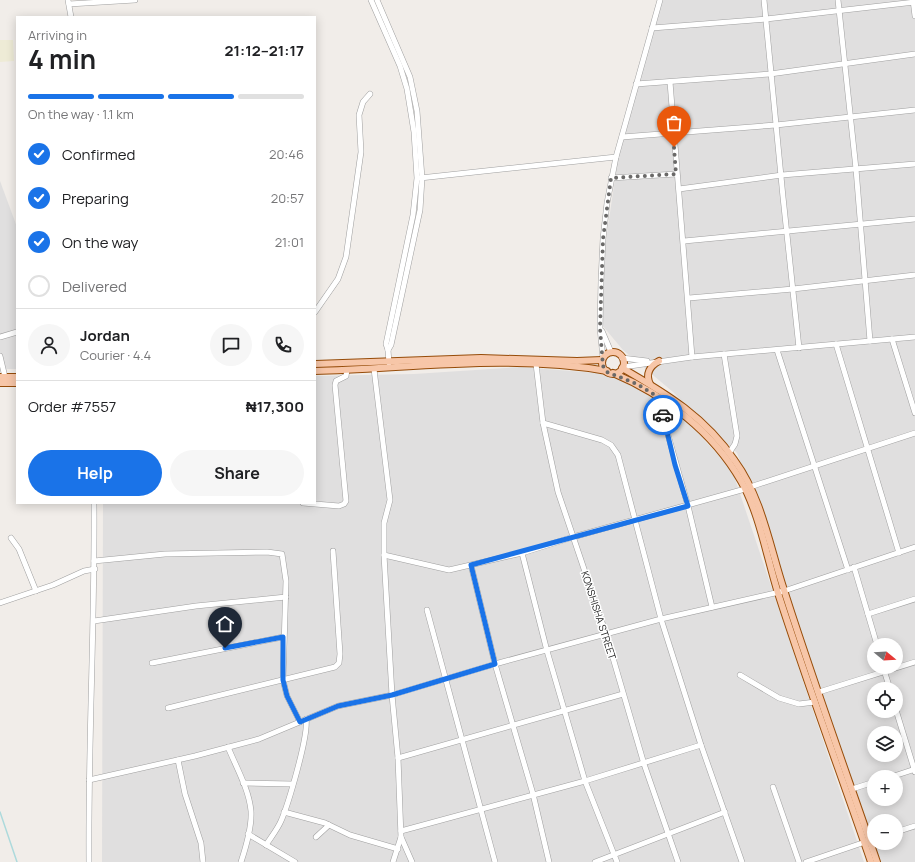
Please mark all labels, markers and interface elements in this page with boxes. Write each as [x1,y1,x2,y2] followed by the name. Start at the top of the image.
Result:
[28,26,87,44] text: Arriving in
[225,40,304,61] text: 21:12–21:17
[28,41,96,77] text: 4 min
[28,105,134,123] text: On the way · 1.1 km
[657,106,691,147] pin
[663,112,685,134] icon: bag
[28,143,50,165] icon: check
[62,144,135,165] text: Confirmed
[269,145,304,163] text: 20:46
[28,187,50,209] icon: check
[62,188,129,209] text: Preparing
[271,189,304,207] text: 20:57
[28,231,50,253] icon: check
[62,232,138,253] text: On the way
[275,233,304,251] text: 21:01
[62,276,127,297] text: Delivered
[28,324,70,366] button: person
[210,324,252,366] button: chat
[262,324,304,366] button: phone
[80,325,130,346] text: Jordan
[80,346,151,364] text: Courier · 4.4
[643,395,683,435] courier
[28,396,116,417] text: Order #7557
[246,396,304,417] text: ₦17,300
[652,404,674,426] icon: car
[28,450,162,496] button: Help
[170,450,304,496] button: Share
[578,569,620,661] street label: KONSHISHA STREET
[208,607,242,648] pin
[214,613,236,635] icon: home
[867,638,903,674] north arrow
[867,638,903,850] map controls
[867,682,903,718] button: locate
[867,726,903,762] button: layers
[867,770,903,806] button: +
[867,814,903,850] button: −

